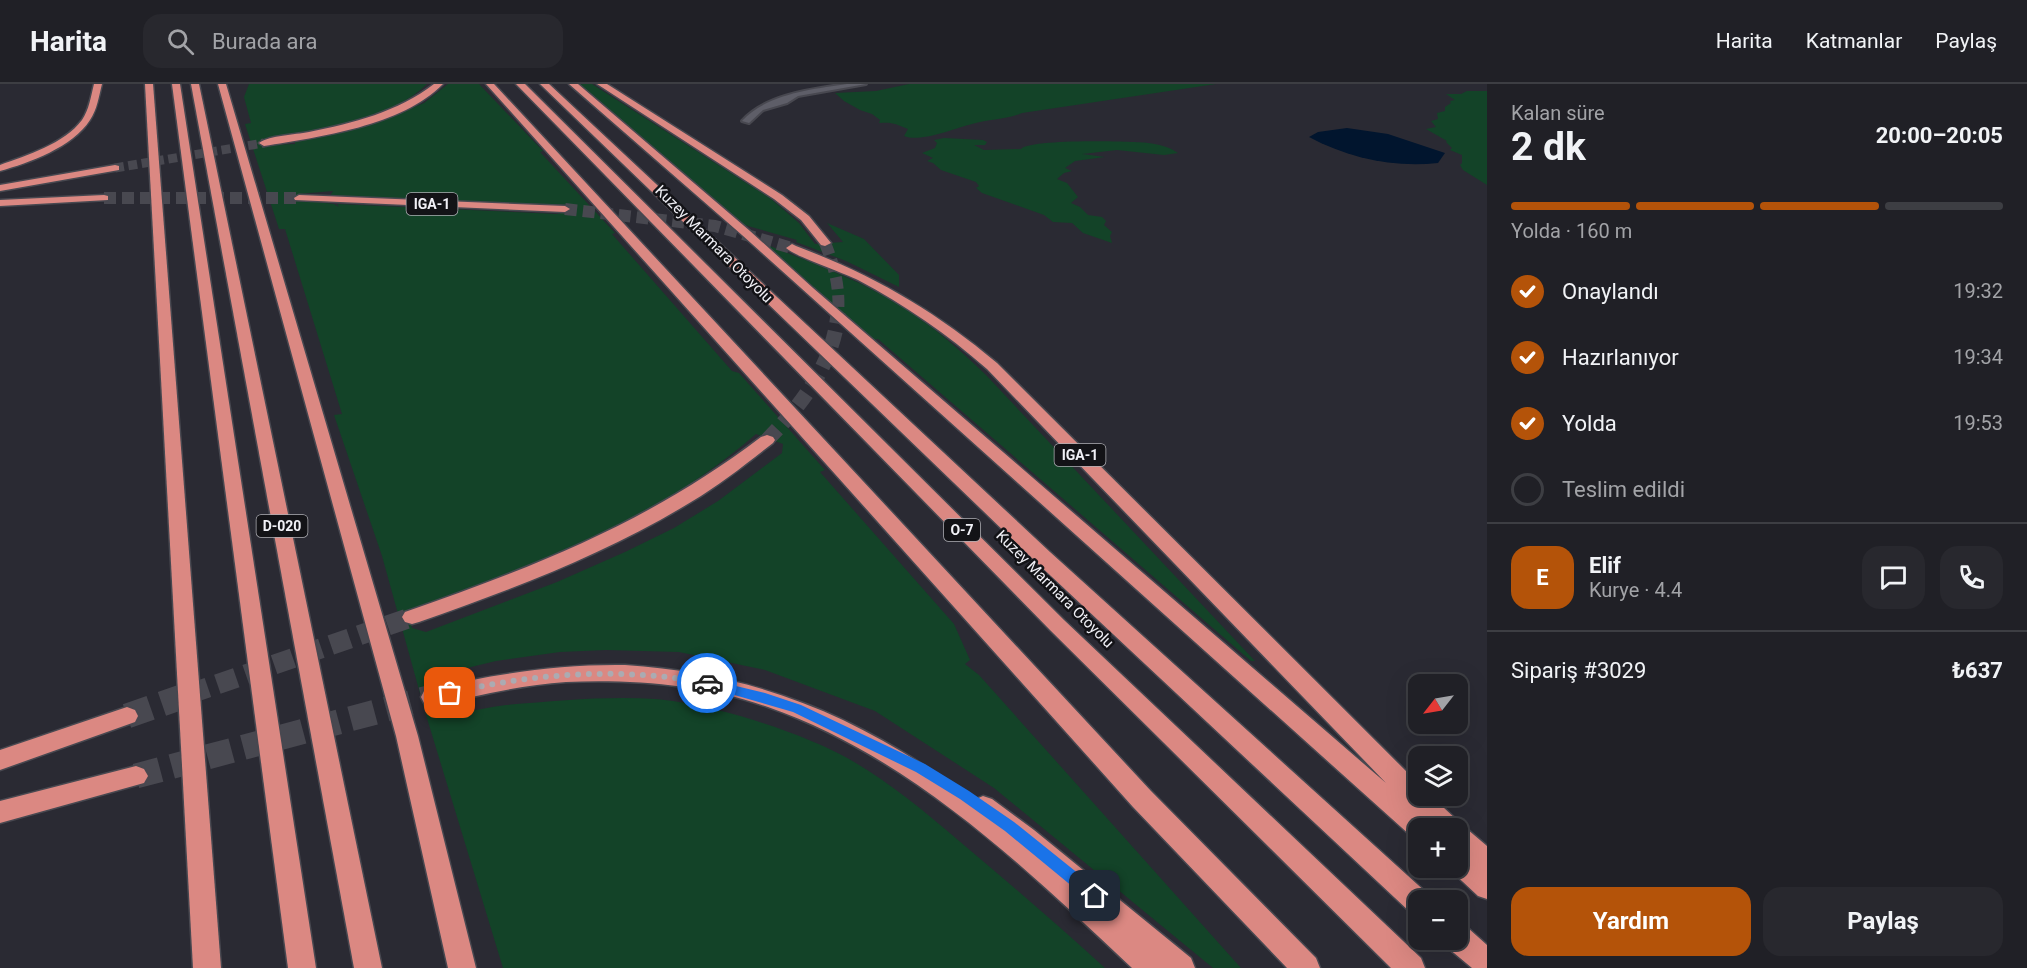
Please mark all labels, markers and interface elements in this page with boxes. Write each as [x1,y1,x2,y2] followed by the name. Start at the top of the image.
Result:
[143,14,563,68] search box
[30,25,107,58] text: Harita
[164,25,197,58] icon: search
[212,29,318,54] text: Burada ara
[1716,29,1773,53] text: Harita
[1806,29,1902,53] text: Katmanlar
[1935,29,1997,53] text: Paylaş
[1511,101,1605,125] text: Kalan süre
[1876,123,2003,148] text: 20:00–20:05
[1511,124,1586,170] text: 2 dk
[651,181,777,307] street label: Kuzey Marmara Otoyolu
[406,193,458,215] road number: IGA-1
[1511,219,1632,243] text: Yolda · 160 m
[1511,275,1544,308] icon: check
[1562,279,1659,304] text: Onaylandı
[1953,279,2003,303] text: 19:32
[1511,341,1544,374] icon: check
[1562,345,1679,370] text: Hazırlanıyor
[1953,345,2003,369] text: 19:34
[1511,407,1544,440] icon: check
[1562,411,1617,436] text: Yolda
[1953,411,2003,435] text: 19:53
[1054,444,1106,466] road number: IGA-1
[1562,477,1685,502] text: Teslim edildi
[256,515,308,537] road number: D-020
[944,519,980,541] road number: O-7
[992,526,1118,652] street label: Kuzey Marmara Otoyolu
[1862,546,1925,609] button: chat
[1940,546,2003,609] button: phone
[1589,553,1621,578] text: Elif
[1536,565,1549,590] text: E
[1589,578,1682,602] text: Kurye · 4.4
[677,653,737,713] courier
[1511,658,1646,683] text: Sipariş #3029
[1952,658,2003,683] text: ₺637
[424,667,475,718] pin
[691,667,724,700] icon: car
[1408,674,1468,734] north arrow
[1408,674,1468,950] map controls
[433,676,466,709] icon: bag
[1408,746,1468,806] button: layers
[1408,818,1468,878] button: +
[1069,870,1120,921] pin
[1078,879,1111,912] icon: home
[1511,887,1751,956] button: Yardım
[1763,887,2003,956] button: Paylaş
[1408,890,1468,950] button: −

